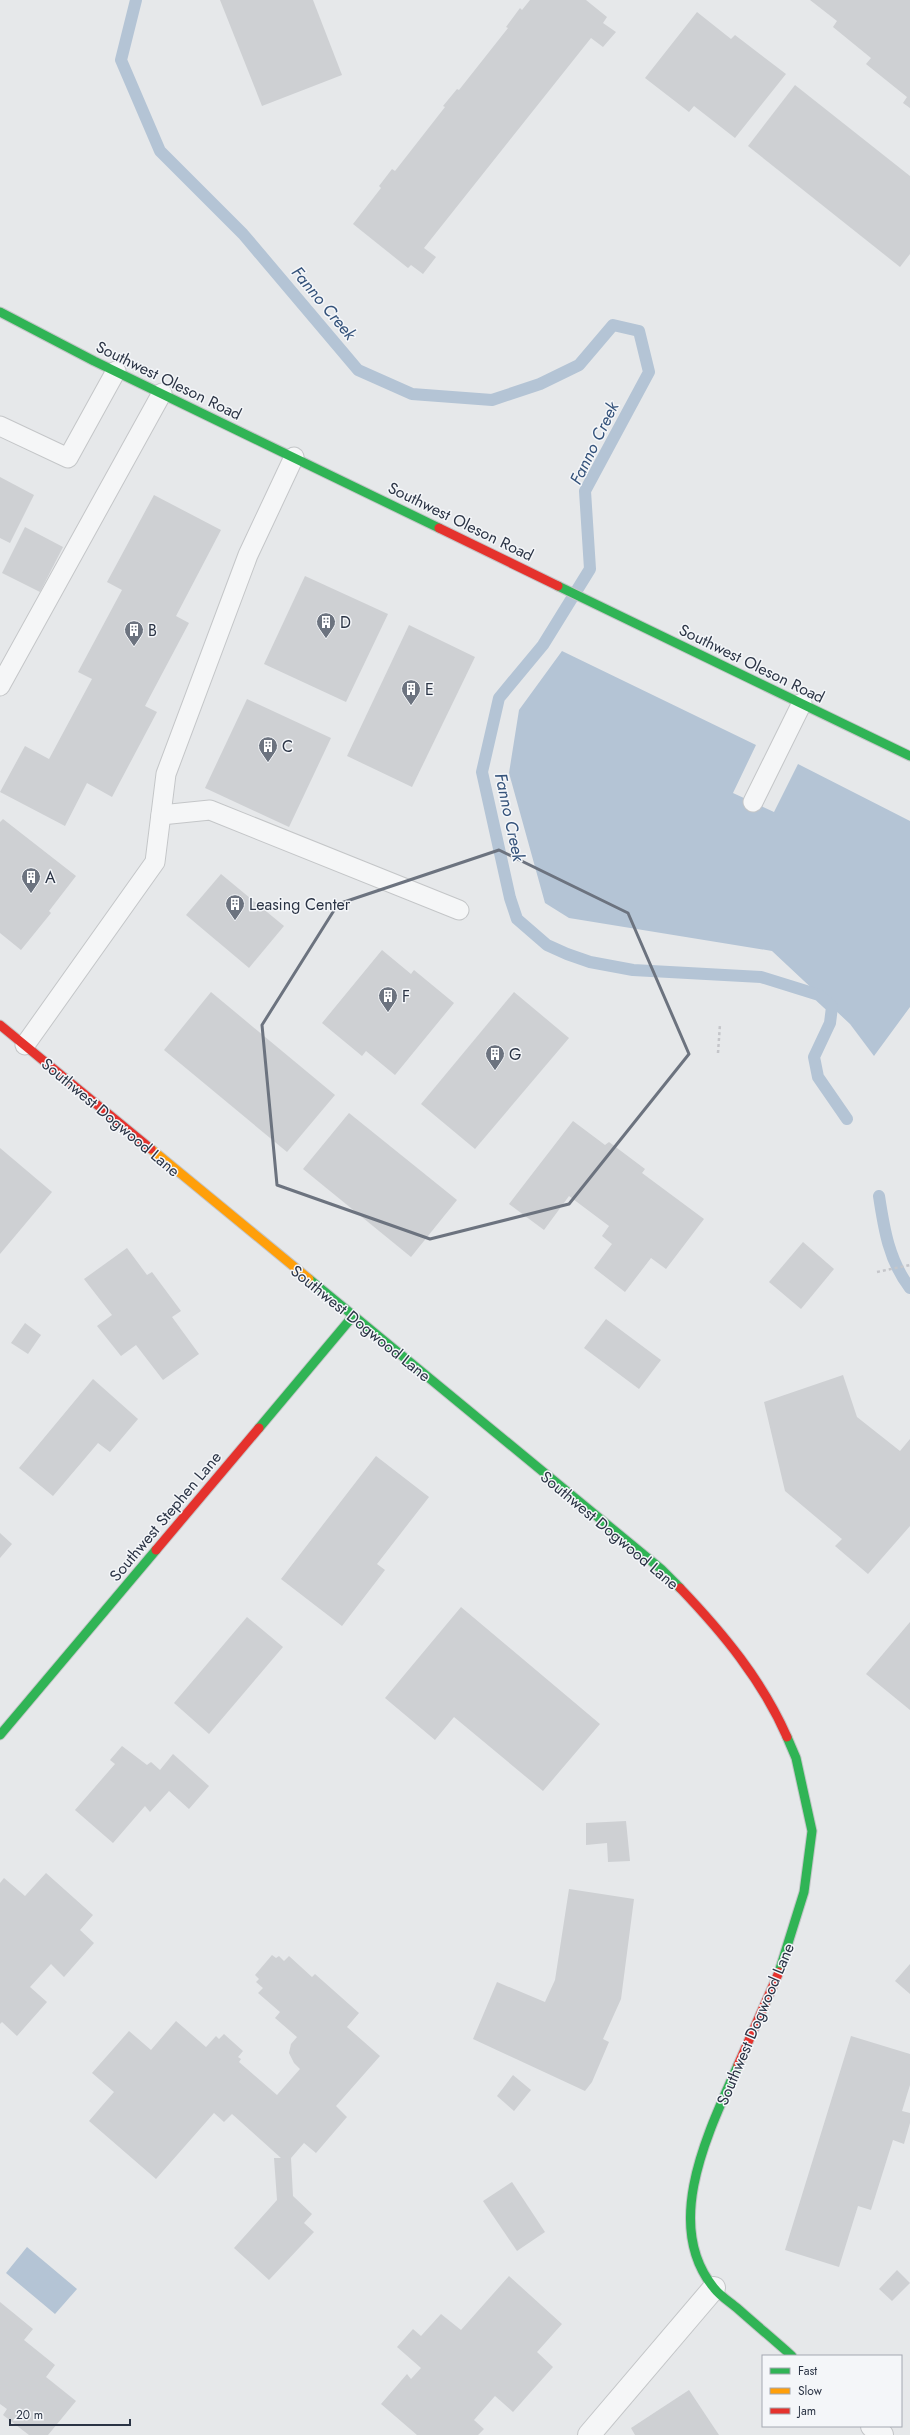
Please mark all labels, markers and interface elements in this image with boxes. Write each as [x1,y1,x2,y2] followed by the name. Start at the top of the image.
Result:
[286,261,362,346] water label: Fanno Creek
[92,335,246,426] street label: Southwest Oleson Road
[564,397,625,489] water label: Fanno Creek
[384,476,538,567] street label: Southwest Oleson Road
[315,611,337,639] building icon: D
[340,611,351,634] place label: D
[675,618,829,709] street label: Southwest Oleson Road
[123,619,145,647] building icon: B
[148,619,157,642] place label: B
[400,678,422,706] building icon: E
[425,678,434,701] place label: E
[257,735,279,763] building icon: C
[282,735,293,758] place label: C
[489,771,531,864] water label: Fanno Creek
[20,866,42,894] building icon: A
[45,866,56,889] place label: A
[224,893,246,921] building icon: Leasing Center
[249,893,351,916] place label: Leasing Center
[377,985,399,1013] building icon: F
[402,985,410,1008] place label: F
[484,1043,506,1071] building icon: G
[509,1043,521,1066] place label: G
[37,1053,185,1182] street label: Southwest Dogwood Lane
[286,1260,436,1387] street label: Southwest Dogwood Lane
[104,1446,227,1586] street label: Southwest Stephen Lane
[536,1466,684,1595] street label: Southwest Dogwood Lane
[711,1939,800,2109] street label: Southwest Dogwood Lane
[762,2355,902,2427] legend
[798,2362,817,2380] text: Fast
[798,2382,823,2400] text: Slow
[10,2401,130,2427] scale bar
[796,2402,816,2420] text: Jam
[16,2406,43,2424] text: 20 m

